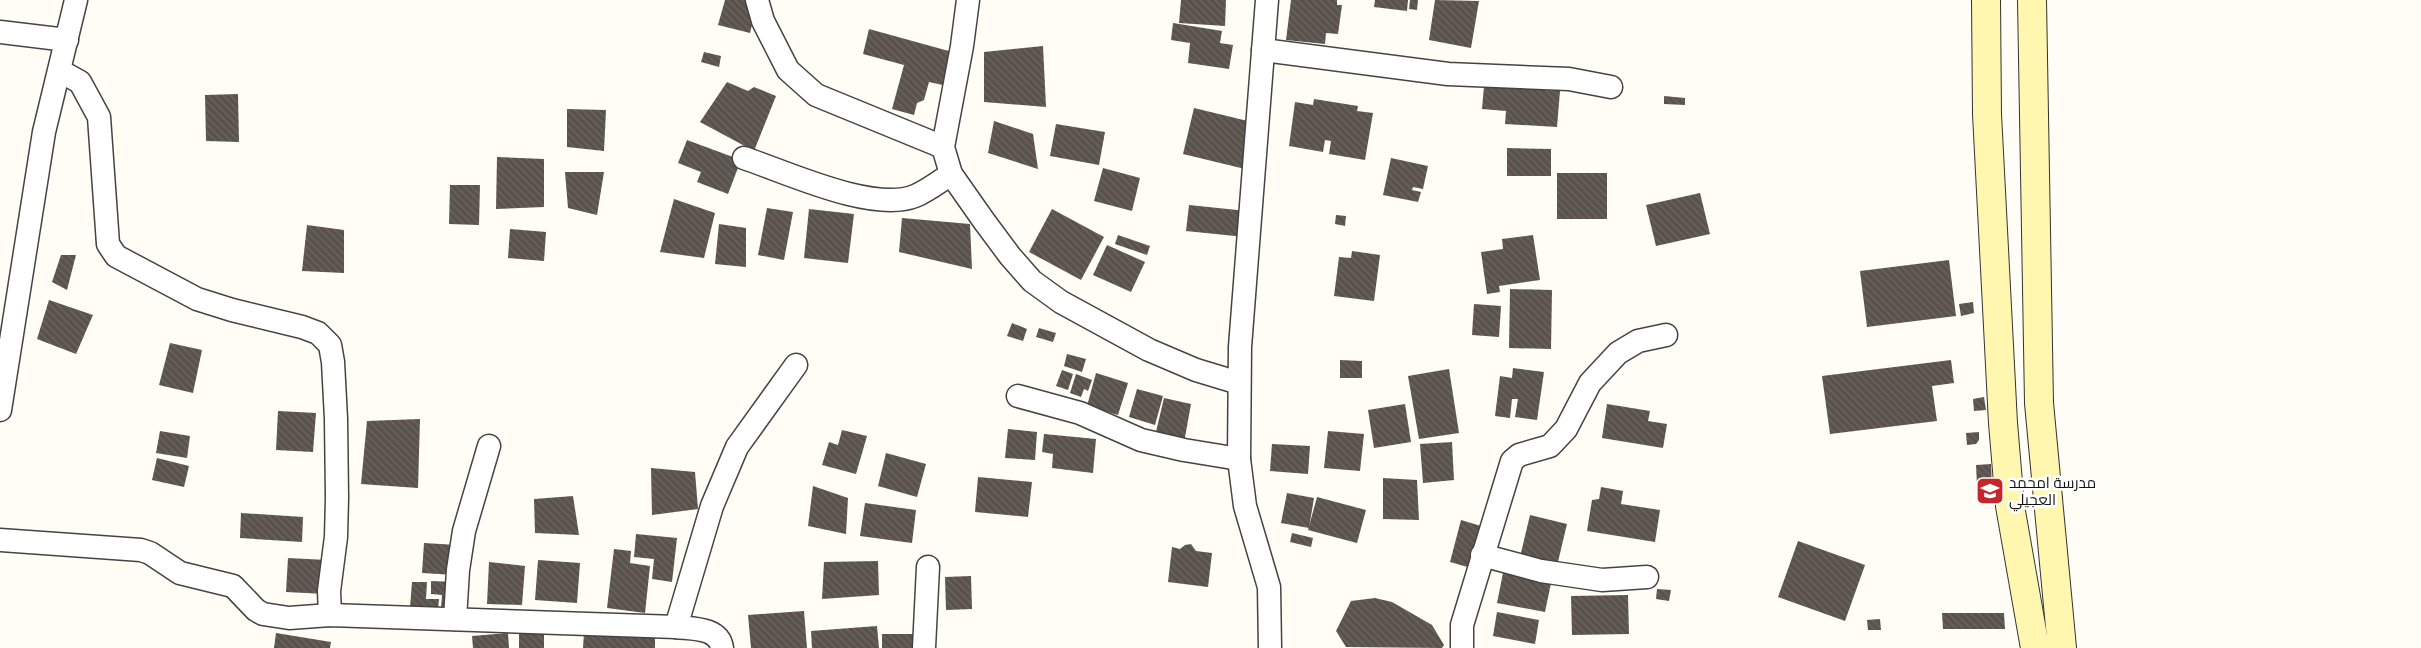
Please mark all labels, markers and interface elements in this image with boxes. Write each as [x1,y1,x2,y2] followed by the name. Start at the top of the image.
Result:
[2009,473,2096,512] place label: مدرسة امحمد العجيلي
[1975,476,2005,506] school or university icon: مدرسة امحمد العجيلي

